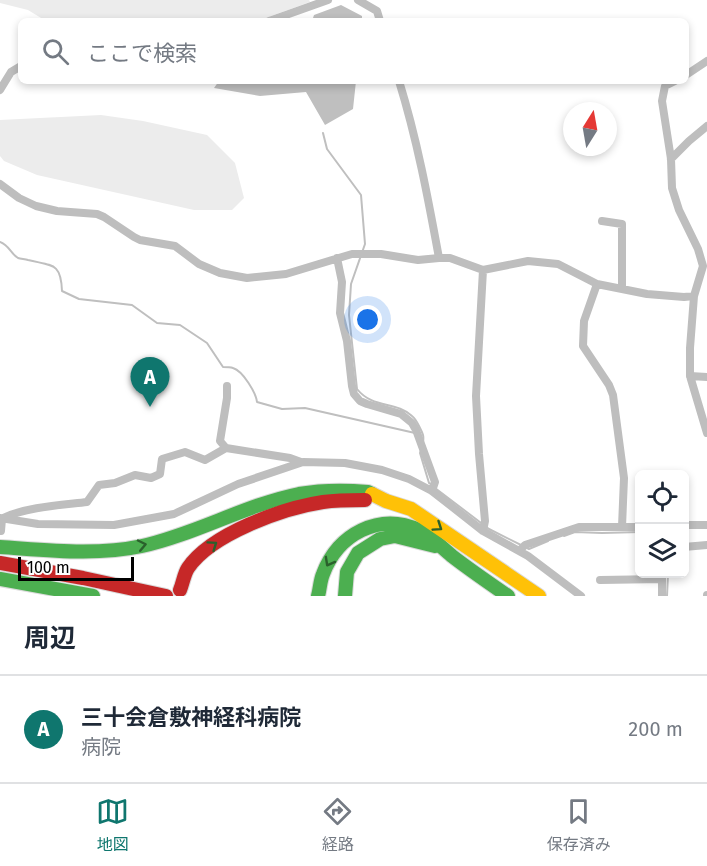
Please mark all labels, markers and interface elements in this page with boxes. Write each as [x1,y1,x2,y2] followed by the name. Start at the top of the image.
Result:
[18,18,689,84] search box
[39,35,72,68] icon: search
[87,40,197,67] text: ここで検索
[563,102,617,156] north arrow
[353,305,382,334] your location
[130,358,170,407] pin: A
[635,470,689,578] map controls
[635,470,689,524] button: locate
[431,520,442,531] one-way arrow
[635,524,689,578] button: layers
[137,539,147,552] one-way arrow
[206,541,217,552] one-way arrow
[18,554,134,582] scale bar
[325,555,337,566] one-way arrow
[27,558,70,577] text: 100 m
[24,623,76,654] text: 周辺
[81,704,301,731] text: 三十会倉敷神経科病院
[38,717,49,741] text: A
[628,717,683,741] text: 200 m
[81,735,121,759] text: 病院
[96,795,129,855] tab: 地図
[321,795,354,855] tab: 経路
[547,795,611,855] tab: 保存済み

